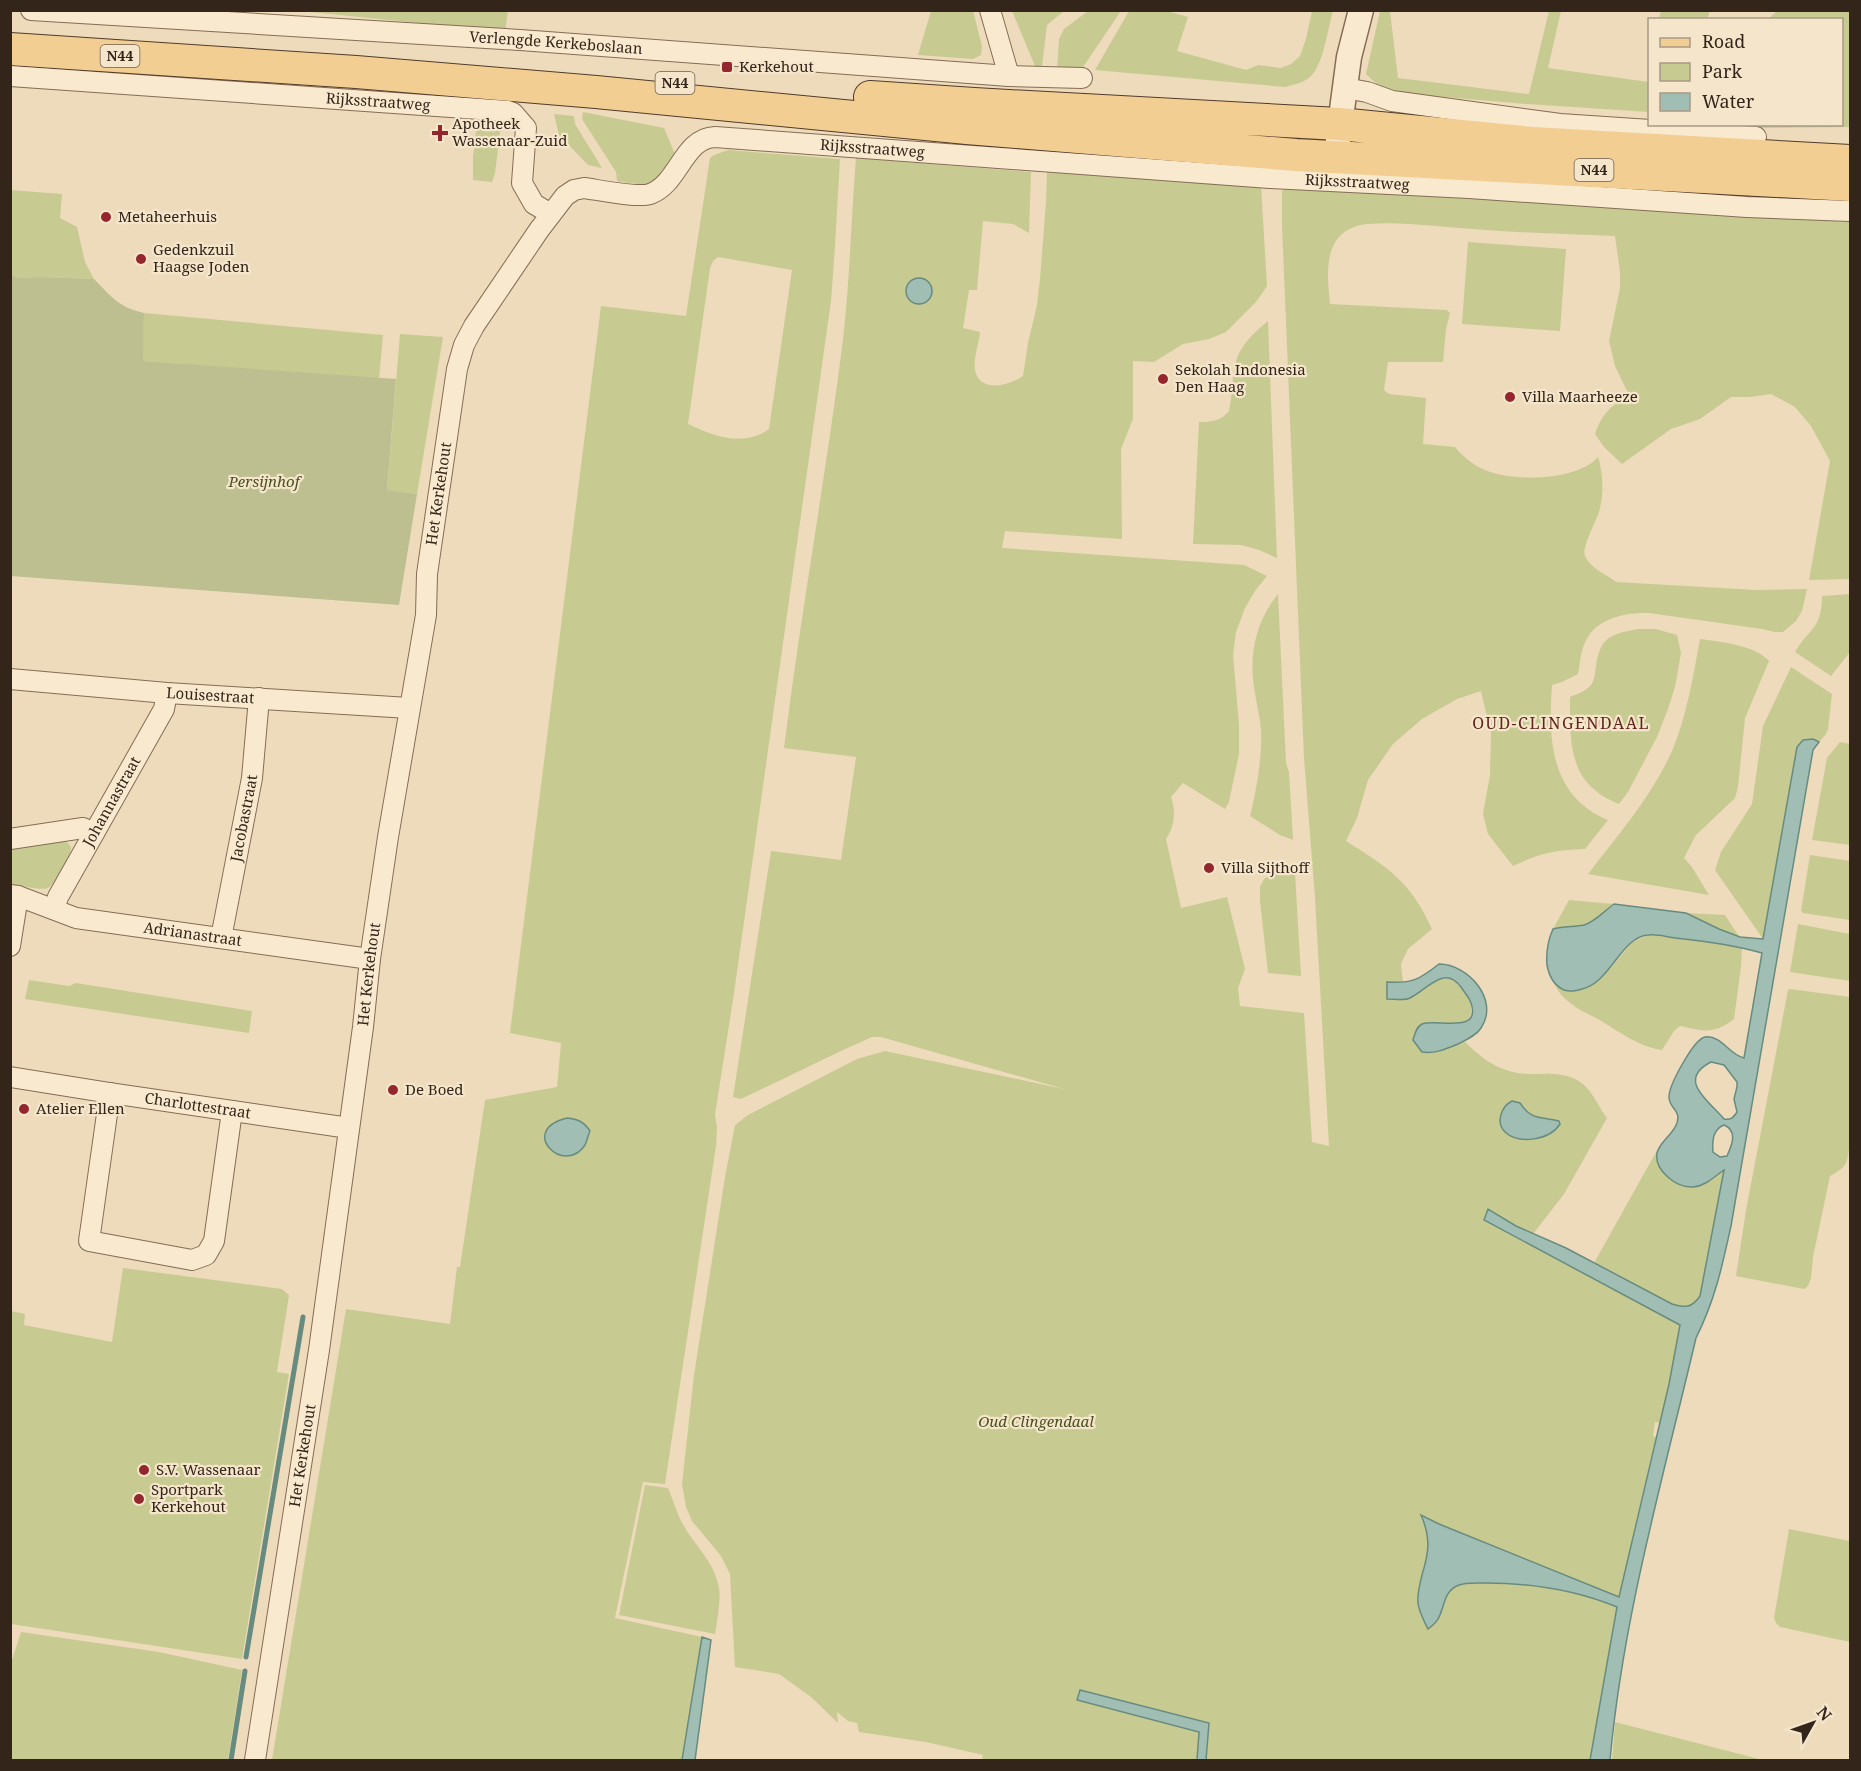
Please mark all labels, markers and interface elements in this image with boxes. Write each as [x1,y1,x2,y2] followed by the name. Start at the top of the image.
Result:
[1648,18,1843,126] legend
[469,26,644,58] street label: Verlengde Kerkeboslaan
[1702,29,1745,53] text: Road
[100,45,140,67] road number: N44
[739,56,814,76] place label: Kerkehout
[1702,59,1742,83] text: Park
[720,60,734,74] marker: Kerkehout
[656,72,694,94] road number: N44
[325,87,431,115] street label: Rijksstraatweg
[1702,89,1755,113] text: Water
[452,113,567,150] place label: Apotheek Wassenaar-Zuid
[433,126,447,140] marker: Apotheek Wassenaar-Zuid
[819,134,925,161] street label: Rijksstraatweg
[1574,159,1614,181] road number: N44
[1304,169,1410,194] street label: Rijksstraatweg
[118,206,217,226] place label: Metaheerhuis
[99,210,113,224] marker: Metaheerhuis
[153,239,250,276] place label: Gedenkzuil Haagse Joden
[134,252,148,266] marker: Gedenkzuil Haagse Joden
[1175,359,1306,396] place label: Sekolah Indonesia Den Haag
[1156,372,1170,386] marker: Sekolah Indonesia Den Haag
[1522,386,1638,406] place label: Villa Maarheeze
[1503,390,1517,404] marker: Villa Maarheeze
[420,441,455,546] street label: Het Kerkehout
[228,471,303,491] park label: Persijnhof
[166,682,255,707] street label: Louisestraat
[1472,712,1650,734] district label: OUD-CLINGENDAAL
[77,752,144,851] street label: Johannastraat
[225,774,261,864] street label: Jacobastraat
[1221,857,1310,877] place label: Villa Sijthoff
[1202,861,1216,875] marker: Villa Sijthoff
[143,917,243,950] street label: Adrianastraat
[352,921,384,1027] street label: Het Kerkehout
[405,1079,464,1099] place label: De Boed
[386,1083,400,1097] marker: De Boed
[143,1087,252,1123] street label: Charlottestraat
[36,1098,125,1118] place label: Atelier Ellen
[17,1102,31,1116] marker: Atelier Ellen
[284,1403,319,1508] street label: Het Kerkehout
[978,1411,1094,1431] park label: Oud Clingendaal
[156,1459,261,1479] place label: S.V. Wassenaar
[137,1463,151,1477] marker: S.V. Wassenaar
[151,1479,226,1516] place label: Sportpark Kerkehout
[132,1492,146,1506] marker: Sportpark Kerkehout
[1783,1693,1843,1753] north arrow
[1812,1701,1837,1726] text: N

